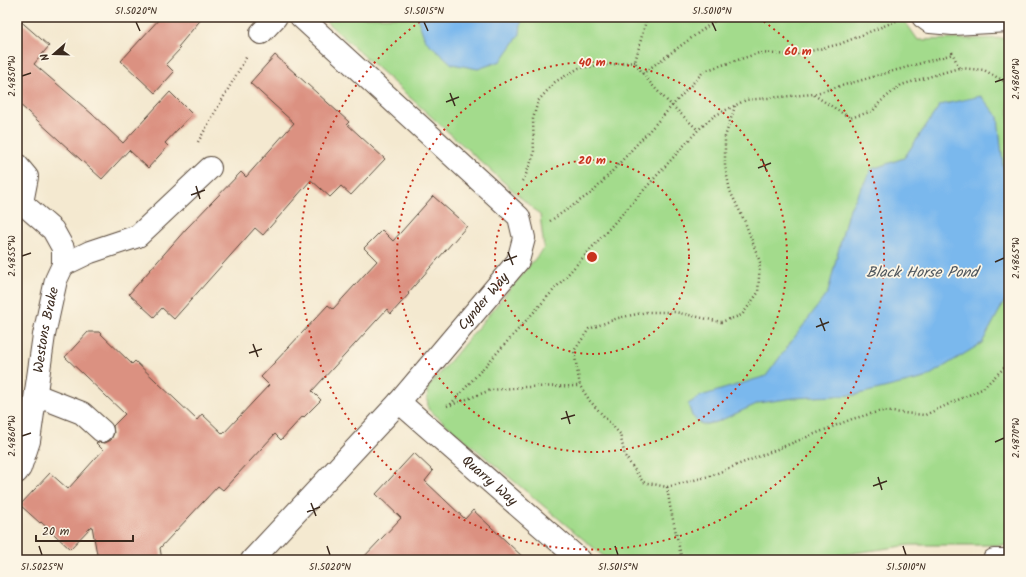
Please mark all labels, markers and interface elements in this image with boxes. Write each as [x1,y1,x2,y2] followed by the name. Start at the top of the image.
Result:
[115,3,157,19] text: 51.5020°N
[404,3,444,19] text: 51.5015°N
[692,3,732,19] text: 51.5010°N
[34,34,74,74] north arrow
[784,42,812,61] text: 60 m
[36,51,55,63] text: N
[578,53,606,72] text: 40 m
[4,55,20,97] text: 2.4850°W
[1008,58,1024,100] text: 2.4860°W
[578,151,606,170] text: 20 m
[4,235,20,277] text: 2.4855°W
[1008,237,1024,279] text: 2.4865°W
[585,250,599,264] centre of rings
[866,261,981,285] water label: Black Horse Pond
[453,268,515,336] street label: Cynder Way
[28,284,65,374] street label: Westons Brake
[4,415,20,457] text: 2.4860°W
[1008,418,1024,458] text: 2.4870°W
[457,450,523,512] street label: Quarry Way
[36,517,133,543] scale bar
[42,522,70,541] text: 20 m
[21,559,64,575] text: 51.5025°N
[309,559,351,575] text: 51.5020°N
[598,559,638,575] text: 51.5015°N
[886,559,926,575] text: 51.5010°N

